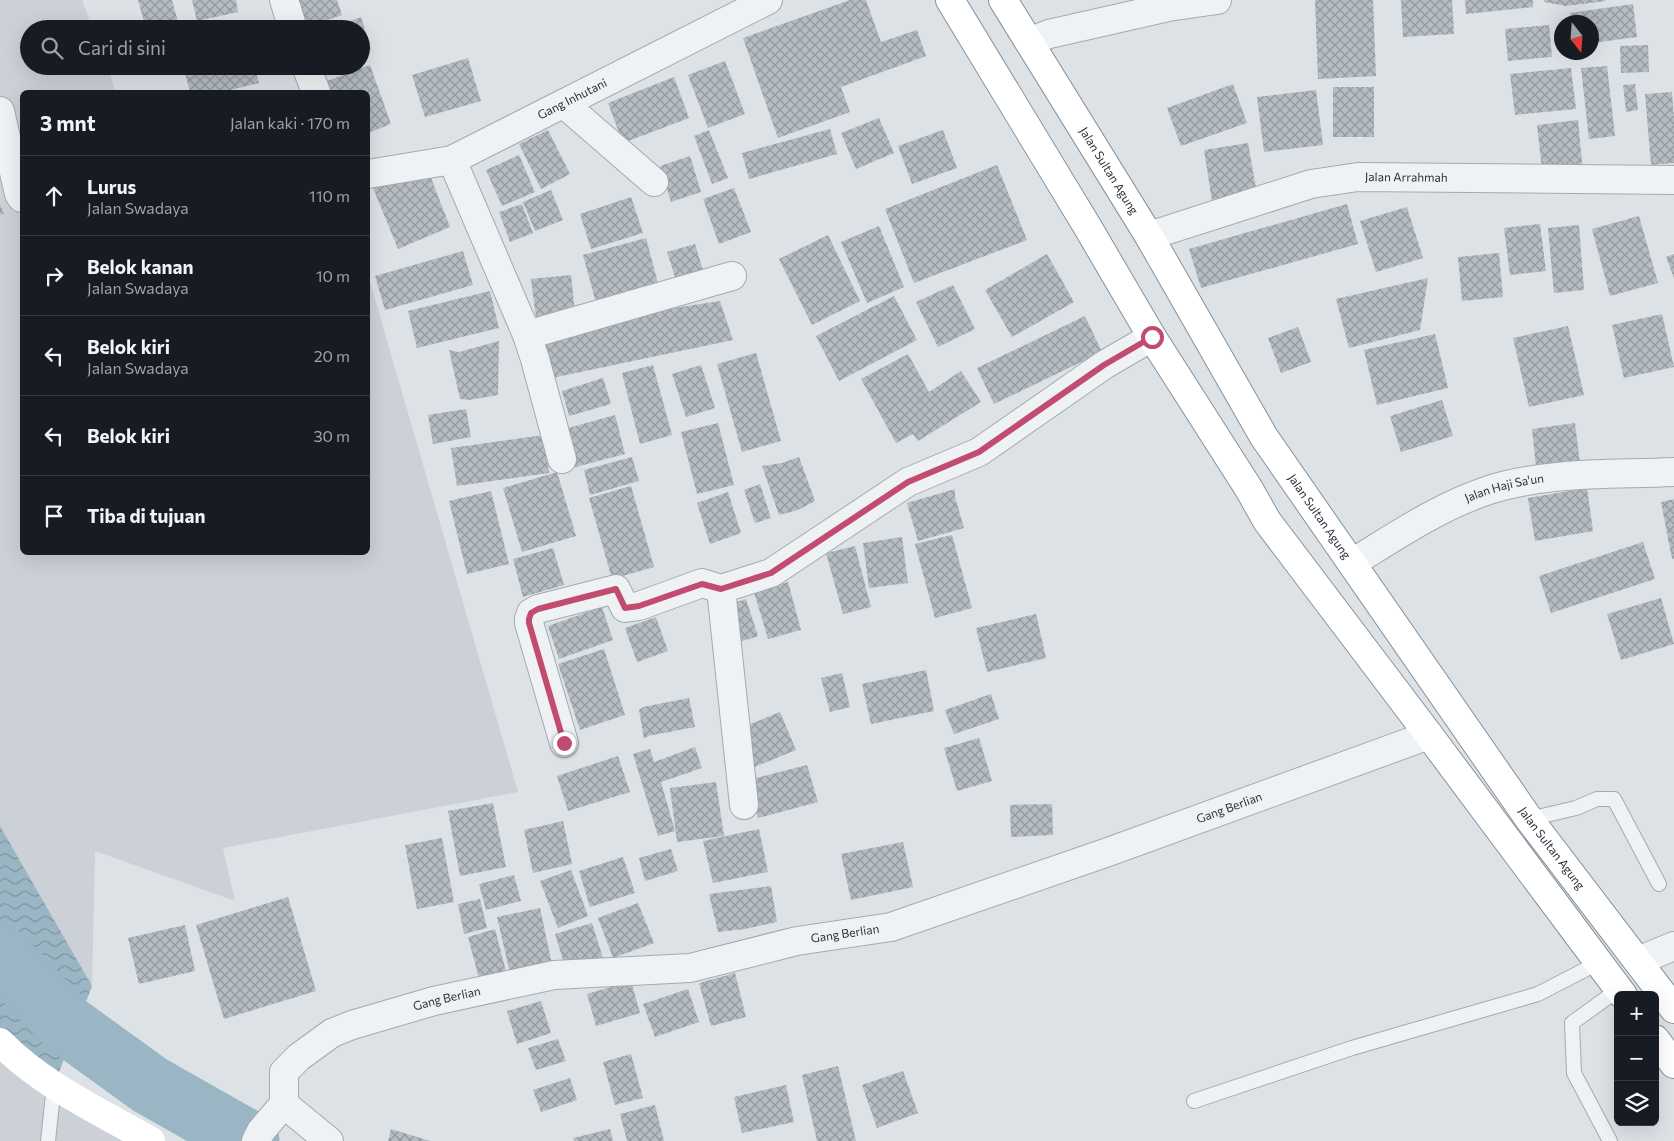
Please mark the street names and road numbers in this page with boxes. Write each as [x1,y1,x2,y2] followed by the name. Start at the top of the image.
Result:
[535,75,609,122] street label: Gang Inhutani
[1076,124,1142,217] street label: Jalan Sultan Agung
[1365,169,1448,184] street label: Jalan Arrahmah
[1462,470,1545,505] street label: Jalan Haji Sa'un
[1285,471,1355,562] street label: Jalan Sultan Agung
[1194,789,1264,825] street label: Gang Berlian
[1516,804,1588,892] street label: Jalan Sultan Agung
[810,921,880,945] street label: Gang Berlian
[411,983,482,1013] street label: Gang Berlian

